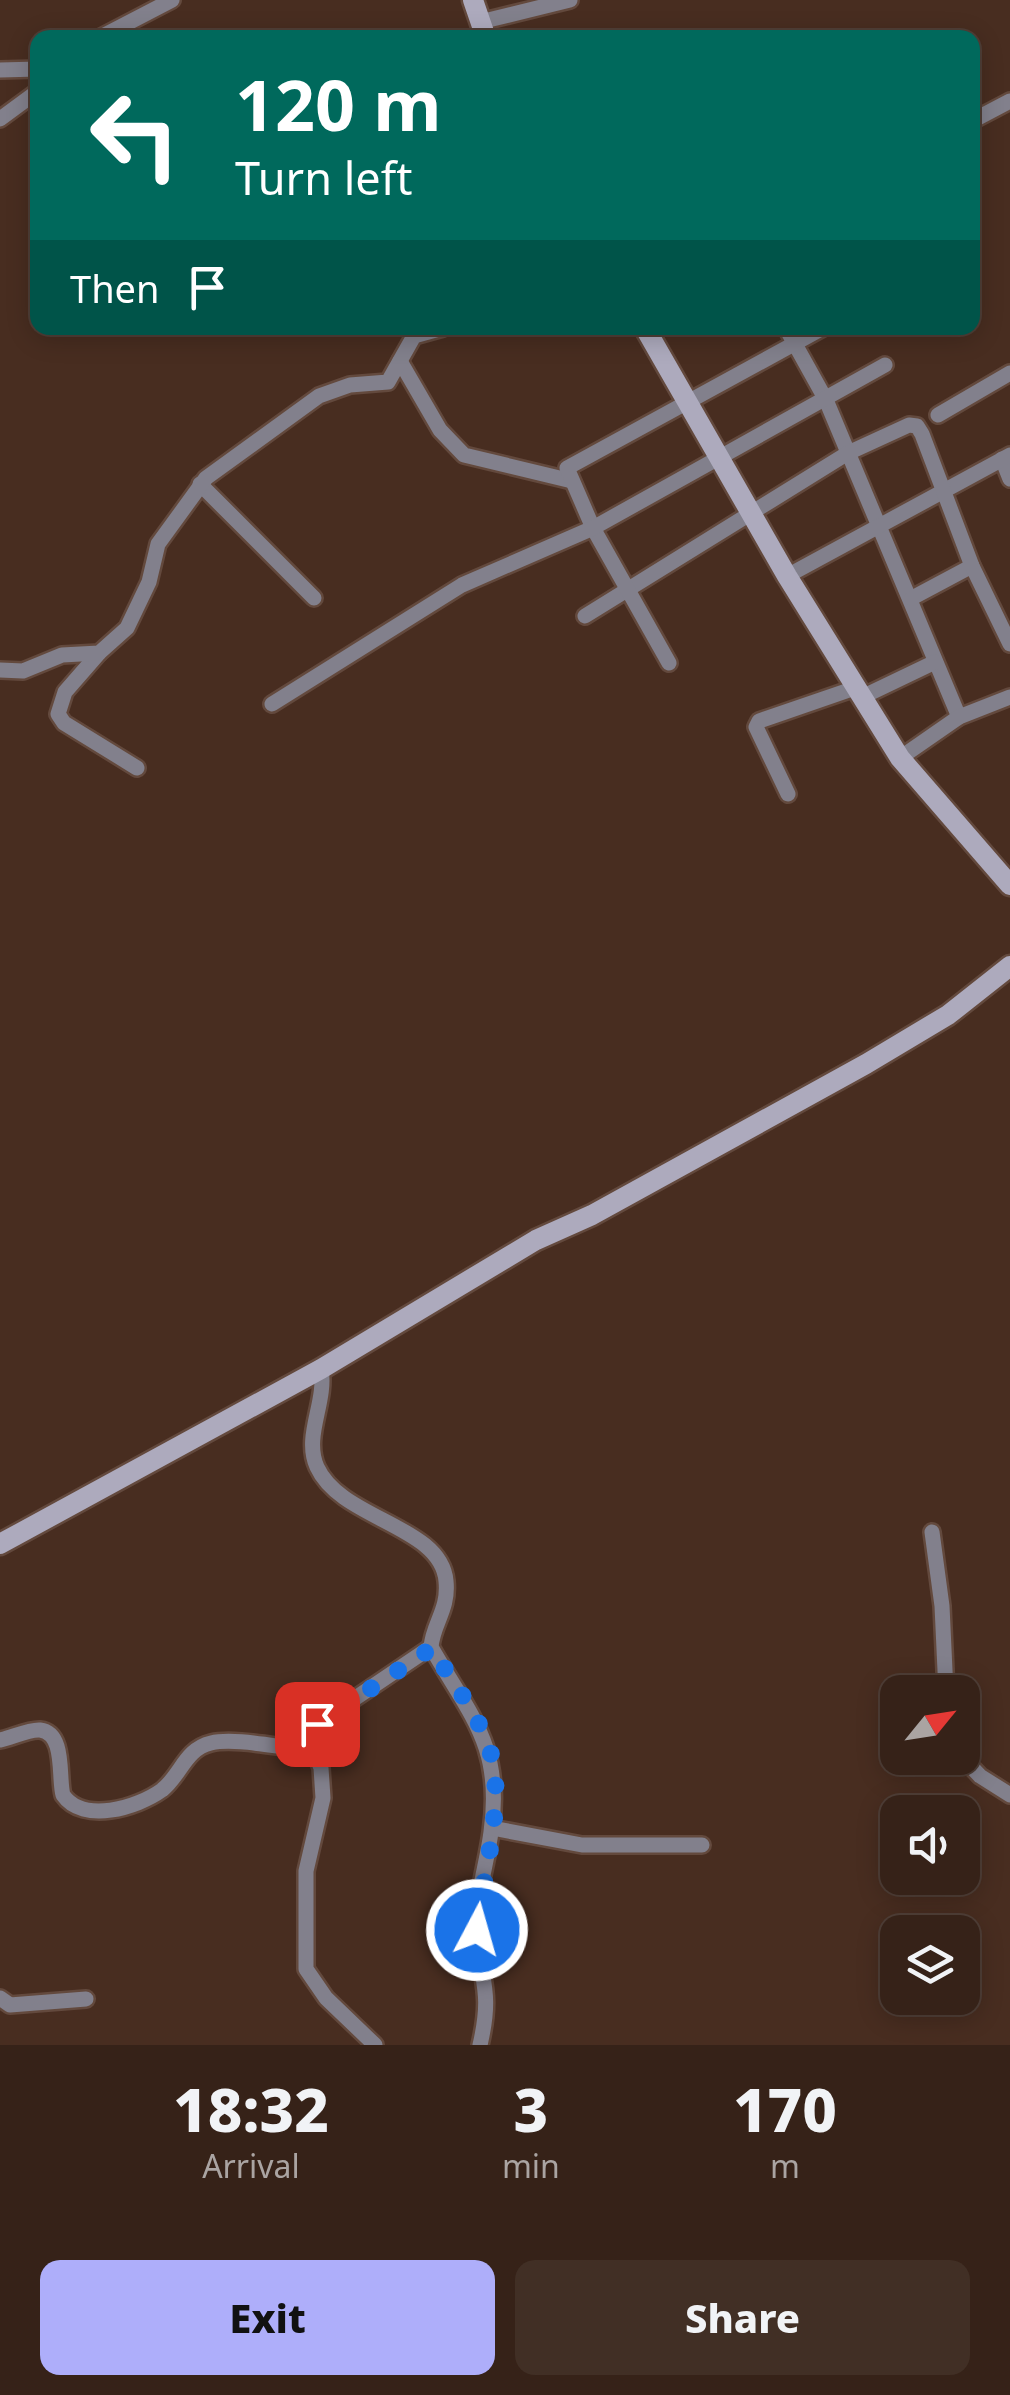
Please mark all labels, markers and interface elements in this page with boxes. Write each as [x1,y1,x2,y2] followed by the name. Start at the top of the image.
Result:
[235,56,442,152] text: 120 m
[70,70,200,200] icon: left
[235,147,412,208] text: Turn left
[180,260,235,315] icon: arrive
[70,262,160,314] text: Then
[880,1675,980,1775] north arrow
[880,1675,980,2015] map controls
[275,1682,360,1767] pin
[290,1697,345,1752] icon: arrive
[880,1795,980,1895] button: sound
[425,1878,529,1982] position arrow
[880,1915,980,2015] button: layers
[173,2068,329,2150] text: 18:32
[514,2068,548,2150] text: 3
[733,2068,837,2150] text: 170
[202,2144,300,2187] text: Arrival
[502,2144,560,2187] text: min
[770,2144,800,2187] text: m
[40,2260,495,2375] button: Exit
[515,2260,970,2375] button: Share

